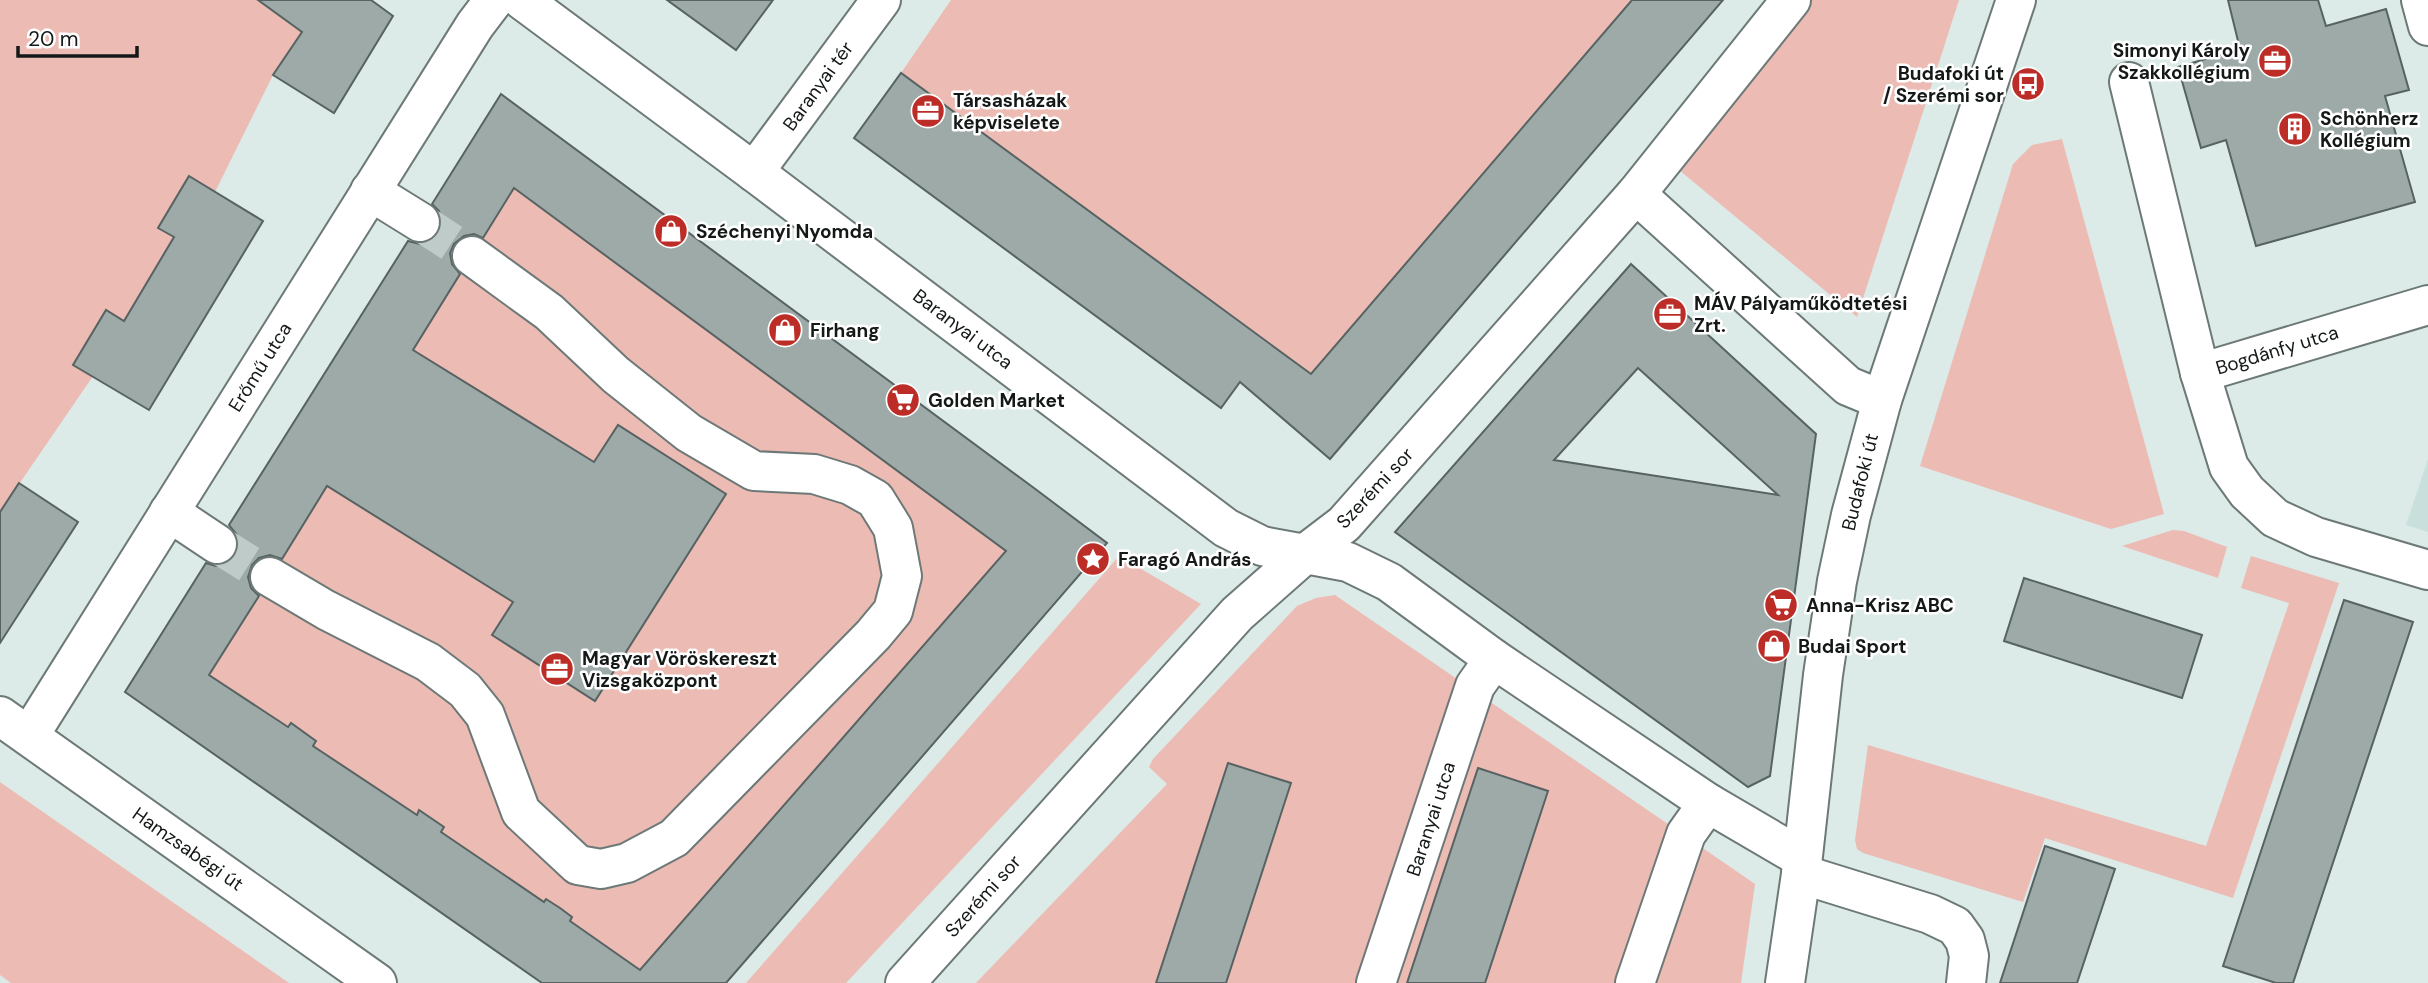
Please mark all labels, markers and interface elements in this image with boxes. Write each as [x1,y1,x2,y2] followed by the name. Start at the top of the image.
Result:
[18,14,136,58] scale bar
[28,25,79,53] text: 20 m
[777,36,859,136] street label: Baranyai tér
[2113,38,2251,85] place label: Simonyi Károly Szakkollégium
[2256,42,2294,80] office icon: Simonyi Károly Szakkollégium
[1883,61,2004,108] place label: Budafoki út / Szerémi sor
[2009,65,2047,103] bus stop icon: Budafoki út / Szerémi sor
[953,88,1067,135] place label: Társasházak képviselete
[909,92,947,130] office icon: Társasházak képviselete
[2320,106,2418,153] place label: Schönherz Kollégium
[2276,110,2314,148] building icon: Schönherz Kollégium
[652,212,690,250] shop icon: Széchenyi Nyomda
[696,219,873,244] place label: Széchenyi Nyomda
[908,283,1018,375] street label: Baranyai utca
[1694,291,1907,338] place label: MÁV Pályaműködtetési Zrt.
[1651,295,1689,333] office icon: MÁV Pályaműködtetési Zrt.
[766,311,804,349] shop icon: Firhang
[223,318,297,416] street label: Erőmű utca
[810,318,879,343] place label: Firhang
[2213,319,2341,381] street label: Bogdánfy utca
[884,381,922,419] supermarket icon: Golden Market
[928,388,1065,413] place label: Golden Market
[1836,431,1884,533] street label: Budafoki út
[1331,442,1419,534] street label: Szerémi sor
[1074,540,1112,578] place icon: Faragó András
[1118,547,1251,572] place label: Faragó András
[1762,586,1800,624] supermarket icon: Anna-Krisz ABC
[1806,593,1954,618] place label: Anna-Krisz ABC
[1755,627,1793,665] shop icon: Budai Sport
[1798,634,1907,659] place label: Budai Sport
[582,646,777,693] place label: Magyar Vöröskereszt Vizsgaközpont
[538,650,576,688] office icon: Magyar Vöröskereszt Vizsgaközpont
[1401,759,1461,879] street label: Baranyai utca
[128,801,248,897] street label: Hamzsabégi út
[939,850,1027,942] street label: Szerémi sor

